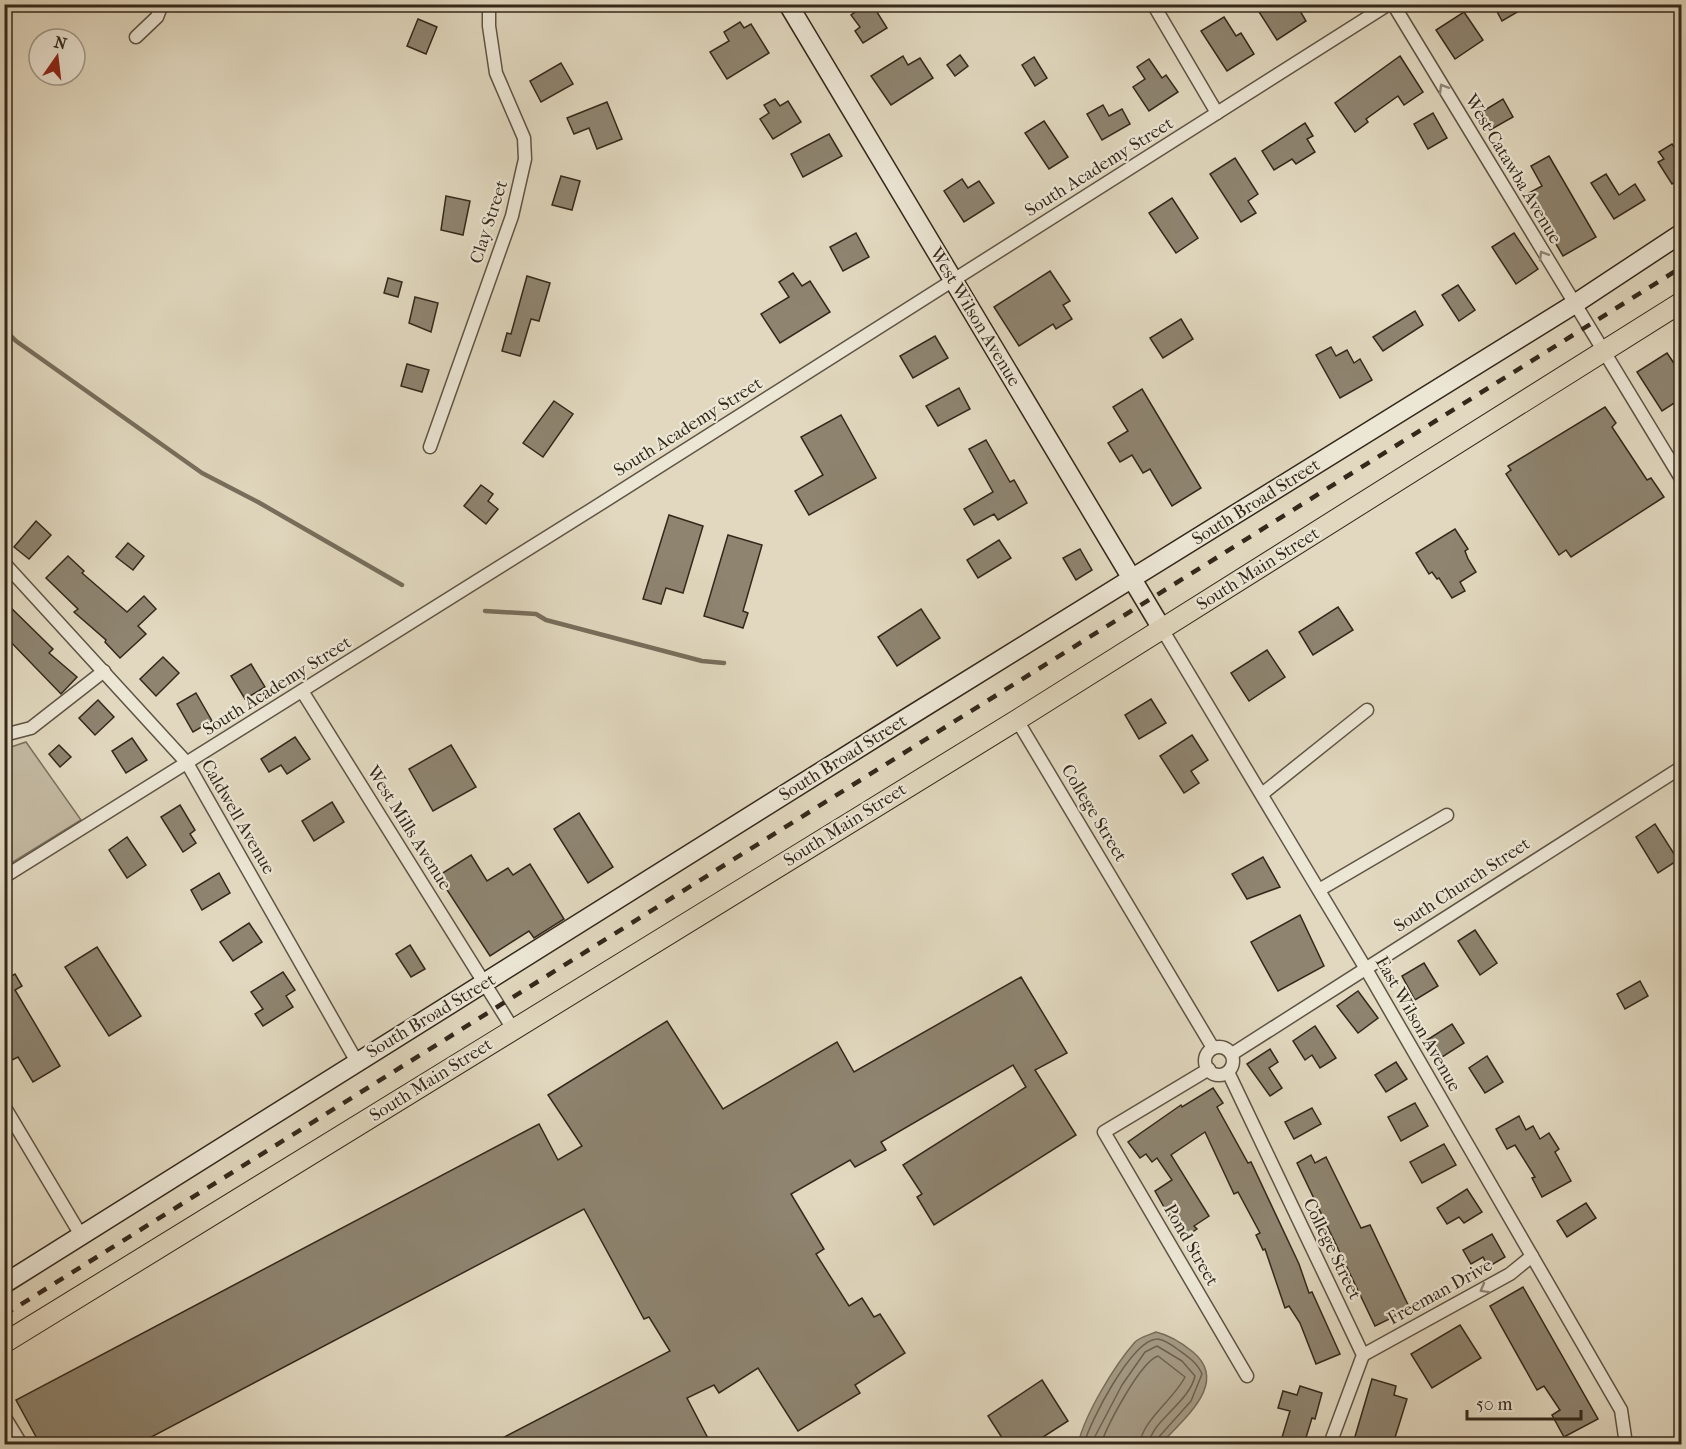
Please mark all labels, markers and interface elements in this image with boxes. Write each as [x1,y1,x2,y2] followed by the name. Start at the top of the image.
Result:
[27,27,87,87] north arrow
[52,32,70,54] text: N
[1438,84,1450,94] one-way arrow
[1460,90,1566,247] street label: West Catawba Avenue
[1021,113,1177,221] street label: South Academy Street
[466,177,512,266] street label: Clay Street
[925,243,1025,390] street label: West Wilson Avenue
[1539,251,1550,261] one-way arrow
[610,373,766,481] street label: South Academy Street
[1188,454,1324,550] street label: South Broad Street
[1193,523,1324,615] street label: South Main Street
[199,632,355,740] street label: South Academy Street
[775,710,911,806] street label: South Broad Street
[197,756,279,878] street label: Caldwell Avenue
[362,761,456,894] street label: West Mills Avenue
[1057,761,1132,866] street label: College Street
[780,779,911,871] street label: South Main Street
[1390,833,1534,937] street label: South Church Street
[1371,953,1465,1095] street label: East Wilson Avenue
[363,969,500,1063] street label: South Broad Street
[366,1034,497,1126] street label: South Main Street
[1299,1195,1366,1303] street label: College Street
[1159,1200,1223,1290] street label: Pond Street
[1384,1255,1496,1329] street label: Freeman Drive
[1480,1282,1490,1293] one-way arrow
[1467,1383,1581,1421] scale bar
[1476,1394,1513,1415] text: 50 m

